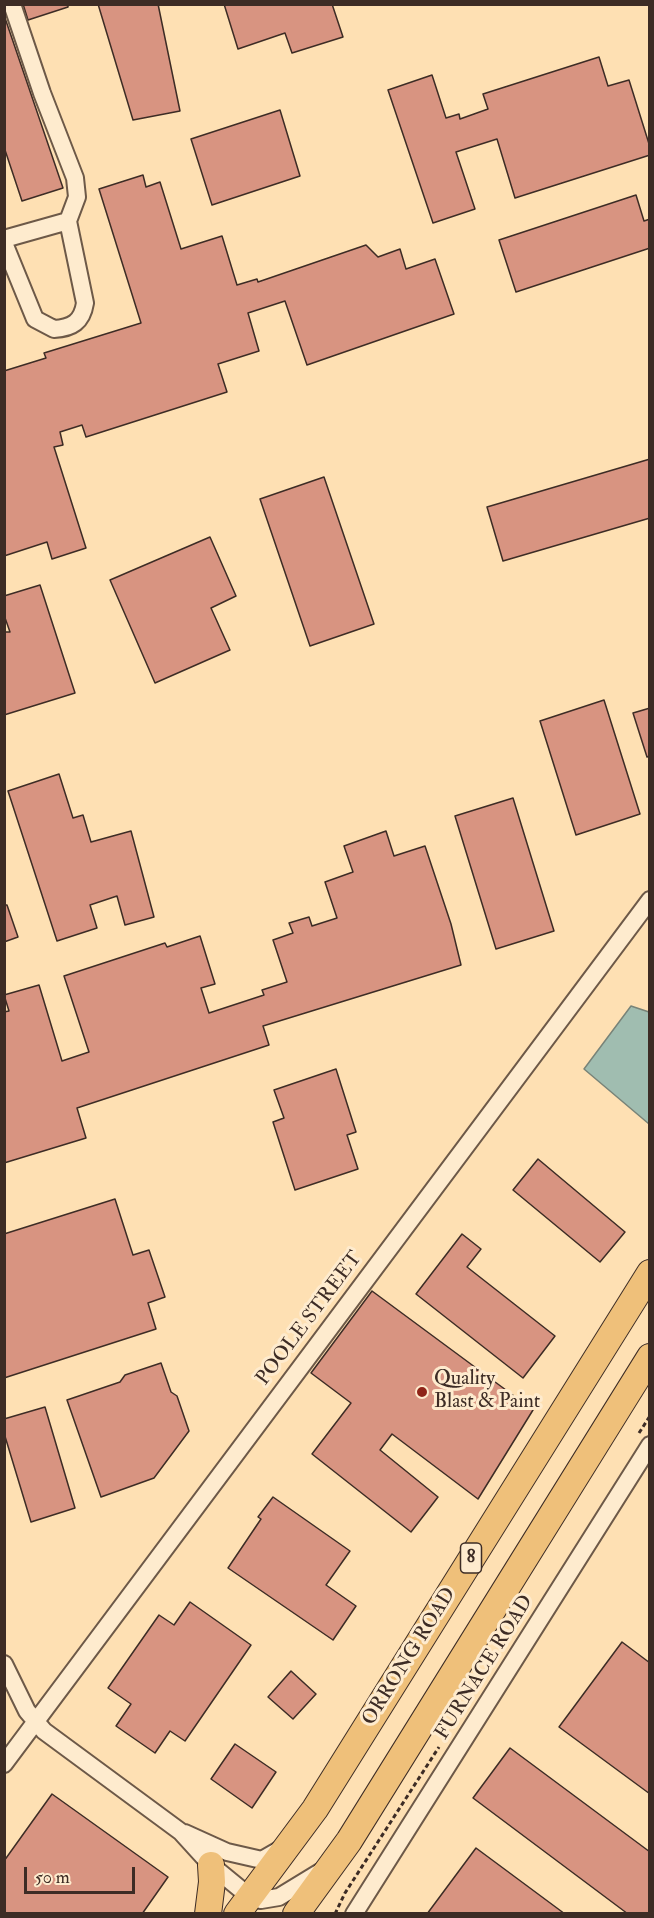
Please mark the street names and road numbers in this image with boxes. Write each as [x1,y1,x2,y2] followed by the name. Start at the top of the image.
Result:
[252,1247,368,1391] street label: POOLE STREET
[460,1543,482,1573] road number: 8
[358,1584,462,1730] street label: ORRONG ROAD
[431,1591,539,1745] street label: FURNACE ROAD

